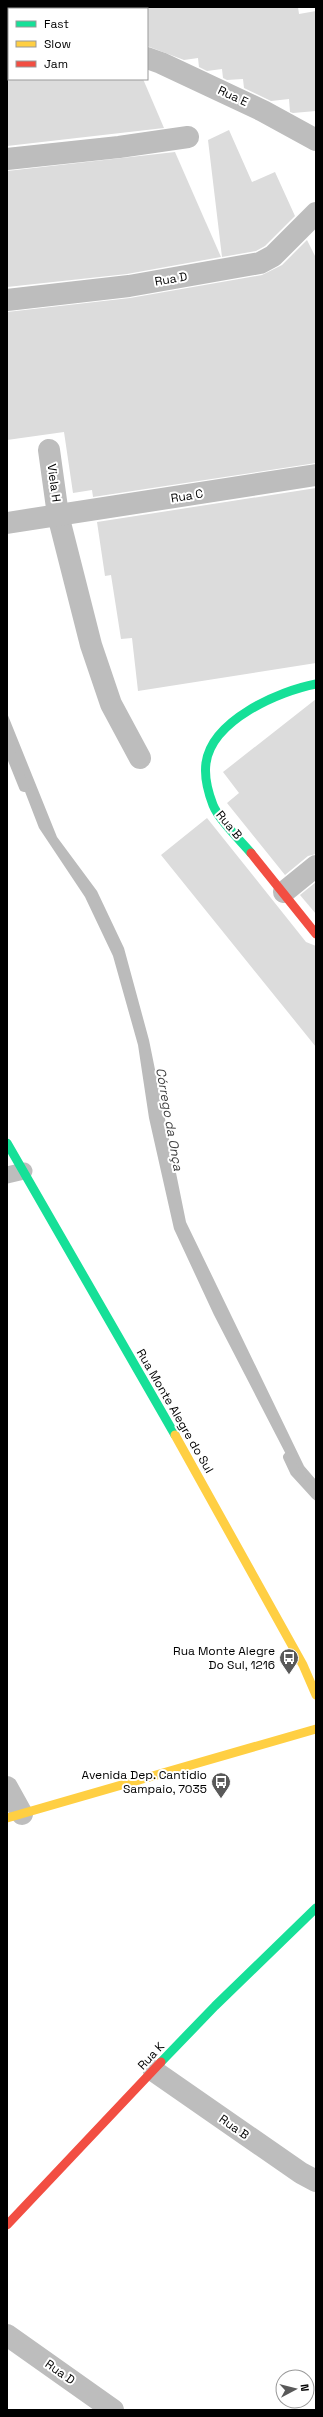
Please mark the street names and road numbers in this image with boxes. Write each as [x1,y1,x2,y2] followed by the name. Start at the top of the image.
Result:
[215,82,251,110] street label: Rua E
[153,268,189,290] street label: Rua D
[43,463,65,503] street label: Viela H
[170,486,205,506] street label: Rua C
[212,807,246,843] street label: Rua B
[133,1346,217,1476] street label: Rua Monte Alegre do Sul
[134,2038,168,2073] street label: Rua K
[216,2111,252,2143] street label: Rua B
[42,2356,78,2388] street label: Rua D

